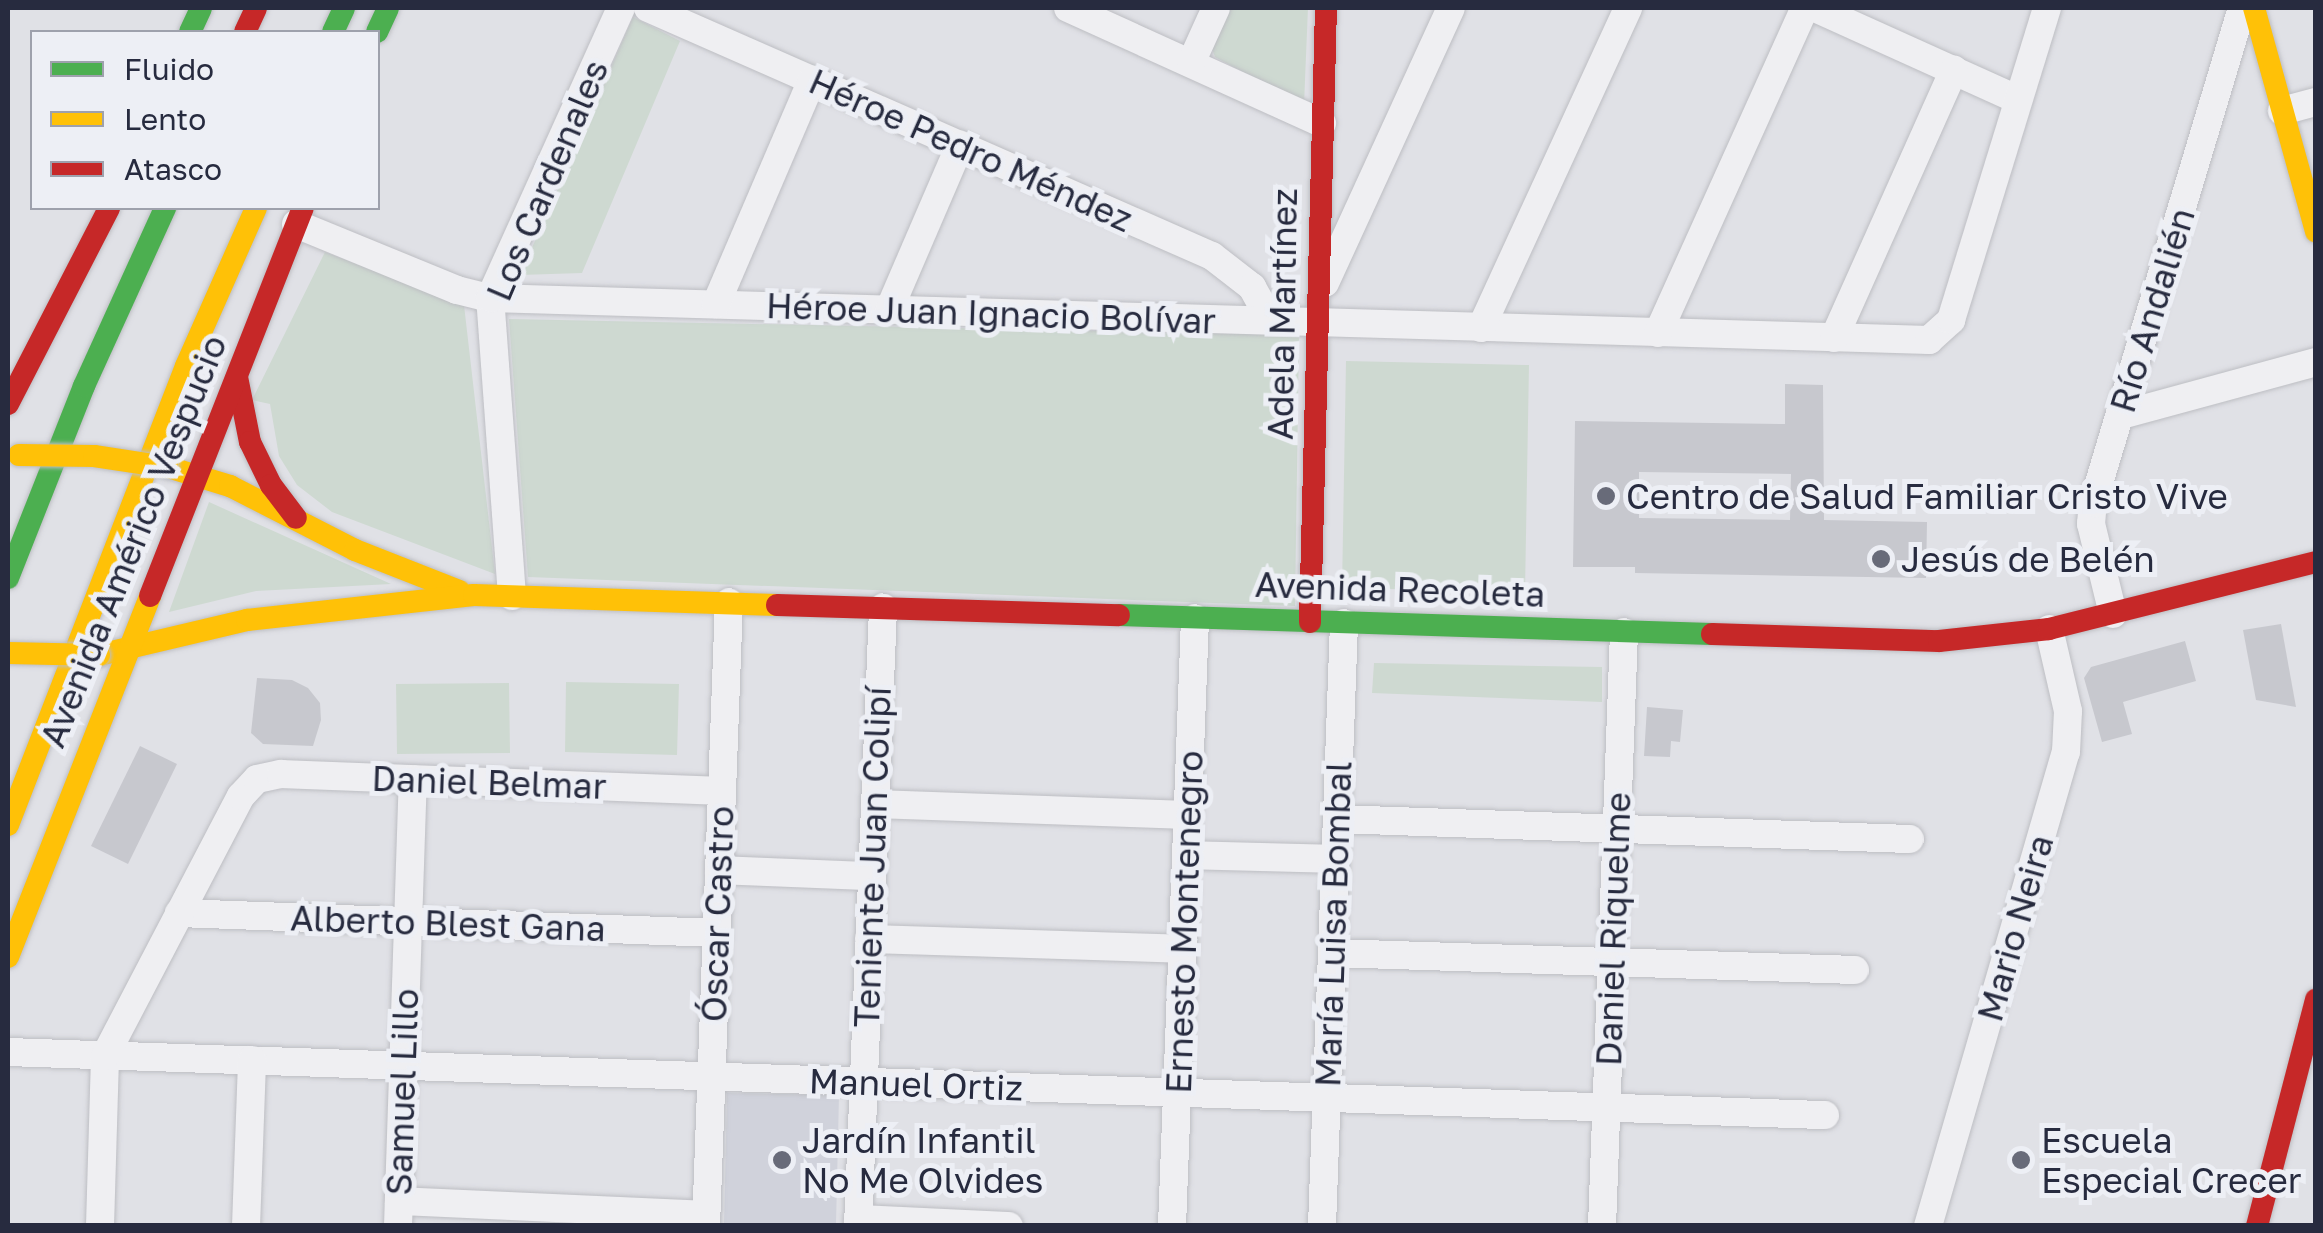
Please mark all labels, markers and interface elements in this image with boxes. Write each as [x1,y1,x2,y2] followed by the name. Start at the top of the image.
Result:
[30,30,380,210] legend
[124,51,214,87] text: Fluido
[477,53,617,307] street label: Los Cardenales
[803,60,1139,240] street label: Héroe Pedro Méndez
[124,101,206,137] text: Lento
[124,151,222,187] text: Atasco
[1259,188,1305,440] street label: Adela Martínez
[2101,203,2203,417] street label: Río Andalién
[765,284,1217,342] street label: Héroe Juan Ignacio Bolívar
[31,329,235,753] street label: Avenida Américo Vespucio
[1626,475,2228,517] place label: Centro de Salud Familiar Cristo Vive
[1595,485,1617,507] marker: Centro de Salud Familiar Cristo Vive
[1901,538,2155,580] place label: Jesús de Belén
[1870,548,1892,570] marker: Jesús de Belén
[1254,563,1546,615] street label: Avenida Recoleta
[845,686,899,1028] street label: Teniente Juan Colipí
[1157,750,1211,1094] street label: Ernesto Montenegro
[371,757,607,807] street label: Daniel Belmar
[1306,760,1360,1088] street label: María Luisa Bombal
[1587,791,1639,1067] street label: Daniel Riquelme
[692,805,742,1023] street label: Óscar Castro
[1968,830,2062,1026] street label: Mario Neira
[290,897,606,949] street label: Alberto Blest Gana
[377,988,427,1196] street label: Samuel Lillo
[808,1059,1024,1109] street label: Manuel Ortiz
[802,1119,1043,1201] place label: Jardín Infantil No Me Olvides
[2041,1119,2301,1201] place label: Escuela Especial Crecer
[771,1149,793,1171] marker: Jardín Infantil No Me Olvides
[2010,1149,2032,1171] marker: Escuela Especial Crecer

